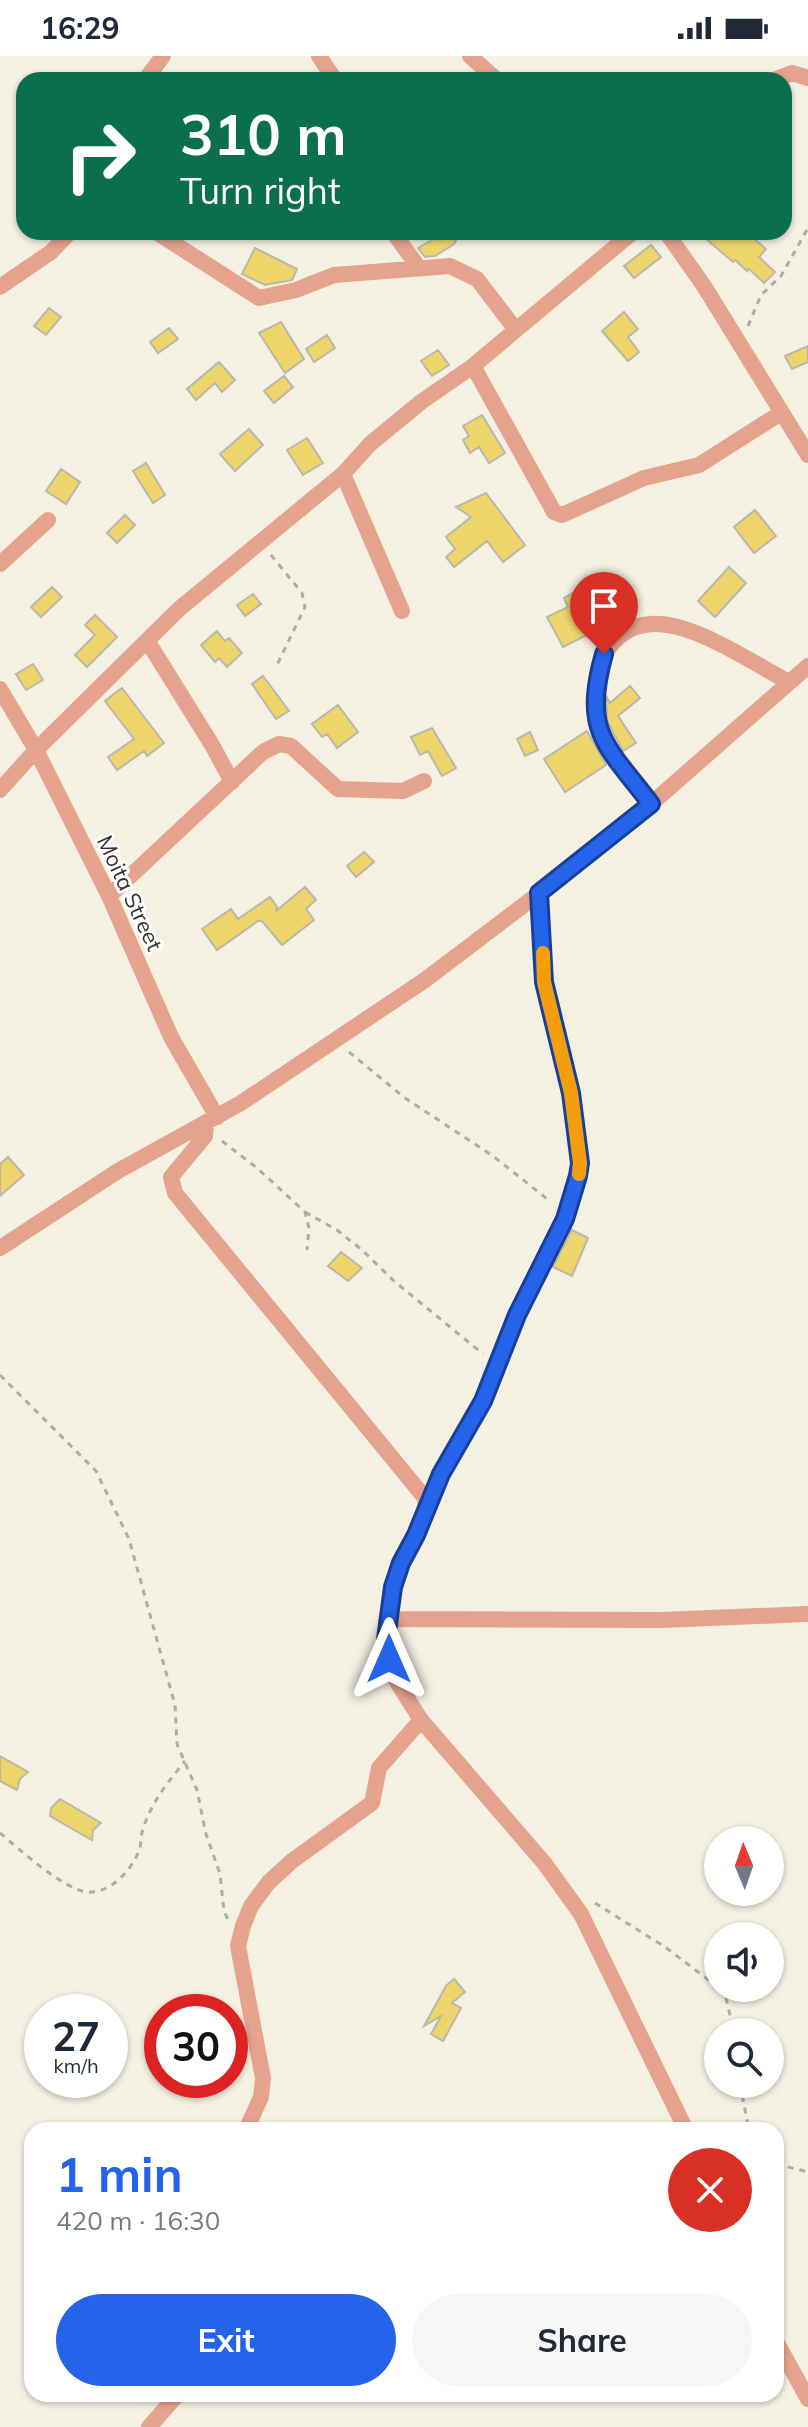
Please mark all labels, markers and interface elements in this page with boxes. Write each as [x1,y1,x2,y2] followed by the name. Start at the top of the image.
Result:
[40,9,119,47] text: 16:29
[180,99,347,169] text: 310 m
[48,104,152,208] icon: right
[180,168,341,213] text: Turn right
[570,572,638,654] pin
[582,584,626,628] icon: arrive
[91,831,169,955] street label: Moita Street
[347,1617,431,1701] position arrow
[704,1826,784,1906] north arrow
[704,1826,784,2098] map controls
[704,1922,784,2002] button: sound
[144,1994,248,2098] speed limit sign: 30
[52,2011,100,2061] text: 27
[704,2018,784,2098] button: search
[53,2053,99,2078] text: km/h
[56,2144,183,2204] text: 1 min
[668,2148,752,2232] button: close
[56,2204,220,2237] text: 420 m · 16:30
[56,2294,396,2386] button: Exit
[412,2294,752,2386] button: Share

